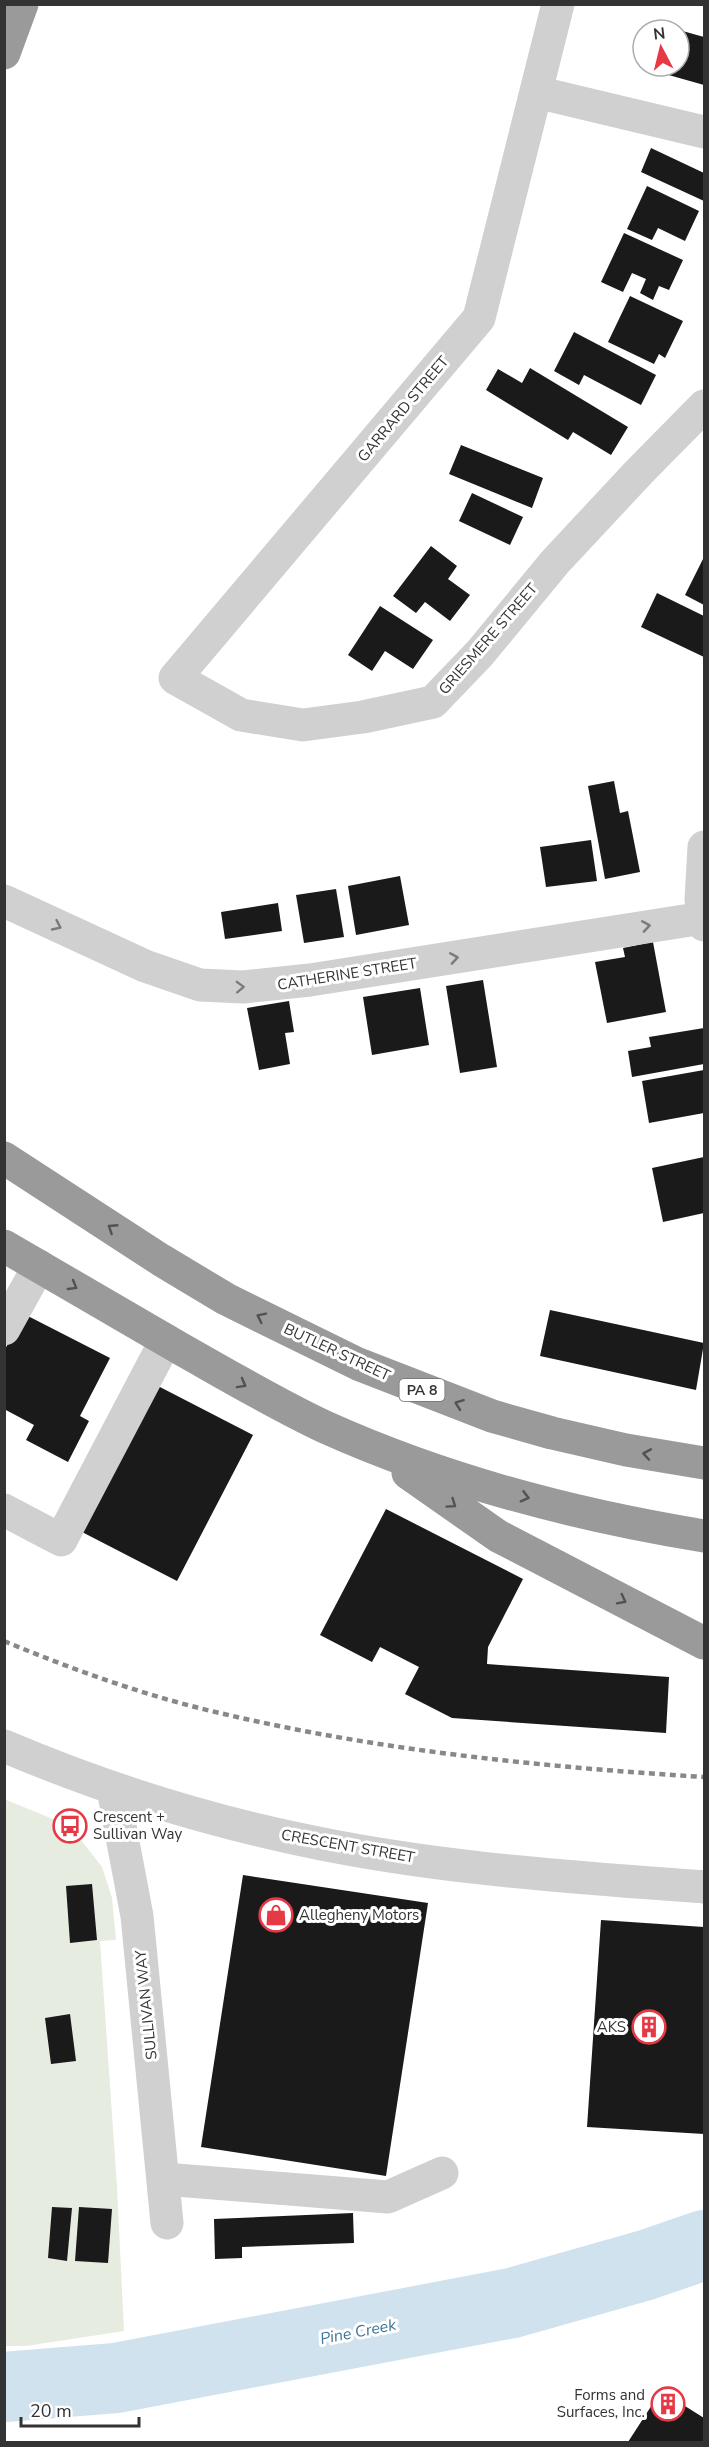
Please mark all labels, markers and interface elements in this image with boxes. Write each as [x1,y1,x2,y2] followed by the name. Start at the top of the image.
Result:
[631,18,691,78] north arrow
[652,22,667,46] text: N
[353,352,453,466] street label: GARRARD STREET
[434,579,542,699] street label: GRIESMERE STREET
[51,918,62,930] one-way arrow
[642,921,651,933] one-way arrow
[449,952,459,964] one-way arrow
[276,953,418,995] street label: CATHERINE STREET
[236,981,245,994] one-way arrow
[108,1224,119,1235] one-way arrow
[67,1279,77,1290] one-way arrow
[257,1312,268,1324] one-way arrow
[281,1319,393,1385] street label: BUTLER STREET
[236,1377,246,1388] one-way arrow
[400,1379,444,1401] road number: PA 8
[454,1398,464,1411] one-way arrow
[642,1448,652,1461] one-way arrow
[520,1490,530,1503] one-way arrow
[446,1497,457,1508] one-way arrow
[615,1592,626,1604] one-way arrow
[93,1807,182,1844] place label: Crescent + Sullivan Way
[52,1808,88,1844] bus stop icon: Crescent + Sullivan Way
[280,1824,416,1868] street label: CRESCENT STREET
[258,1897,294,1933] shop icon: Allegheny Motors
[299,1905,419,1925] place label: Allegheny Motors
[130,1948,162,2061] street label: SULLIVAN WAY
[631,2009,667,2045] building icon: AKS
[597,2017,626,2037] place label: AKS
[318,2314,399,2350] water label: Pine Creek
[557,2385,645,2422] place label: Forms and Surfaces, Inc.
[650,2386,686,2422] building icon: Forms and Surfaces, Inc.
[21,2390,140,2428] scale bar
[30,2399,72,2423] text: 20 m

